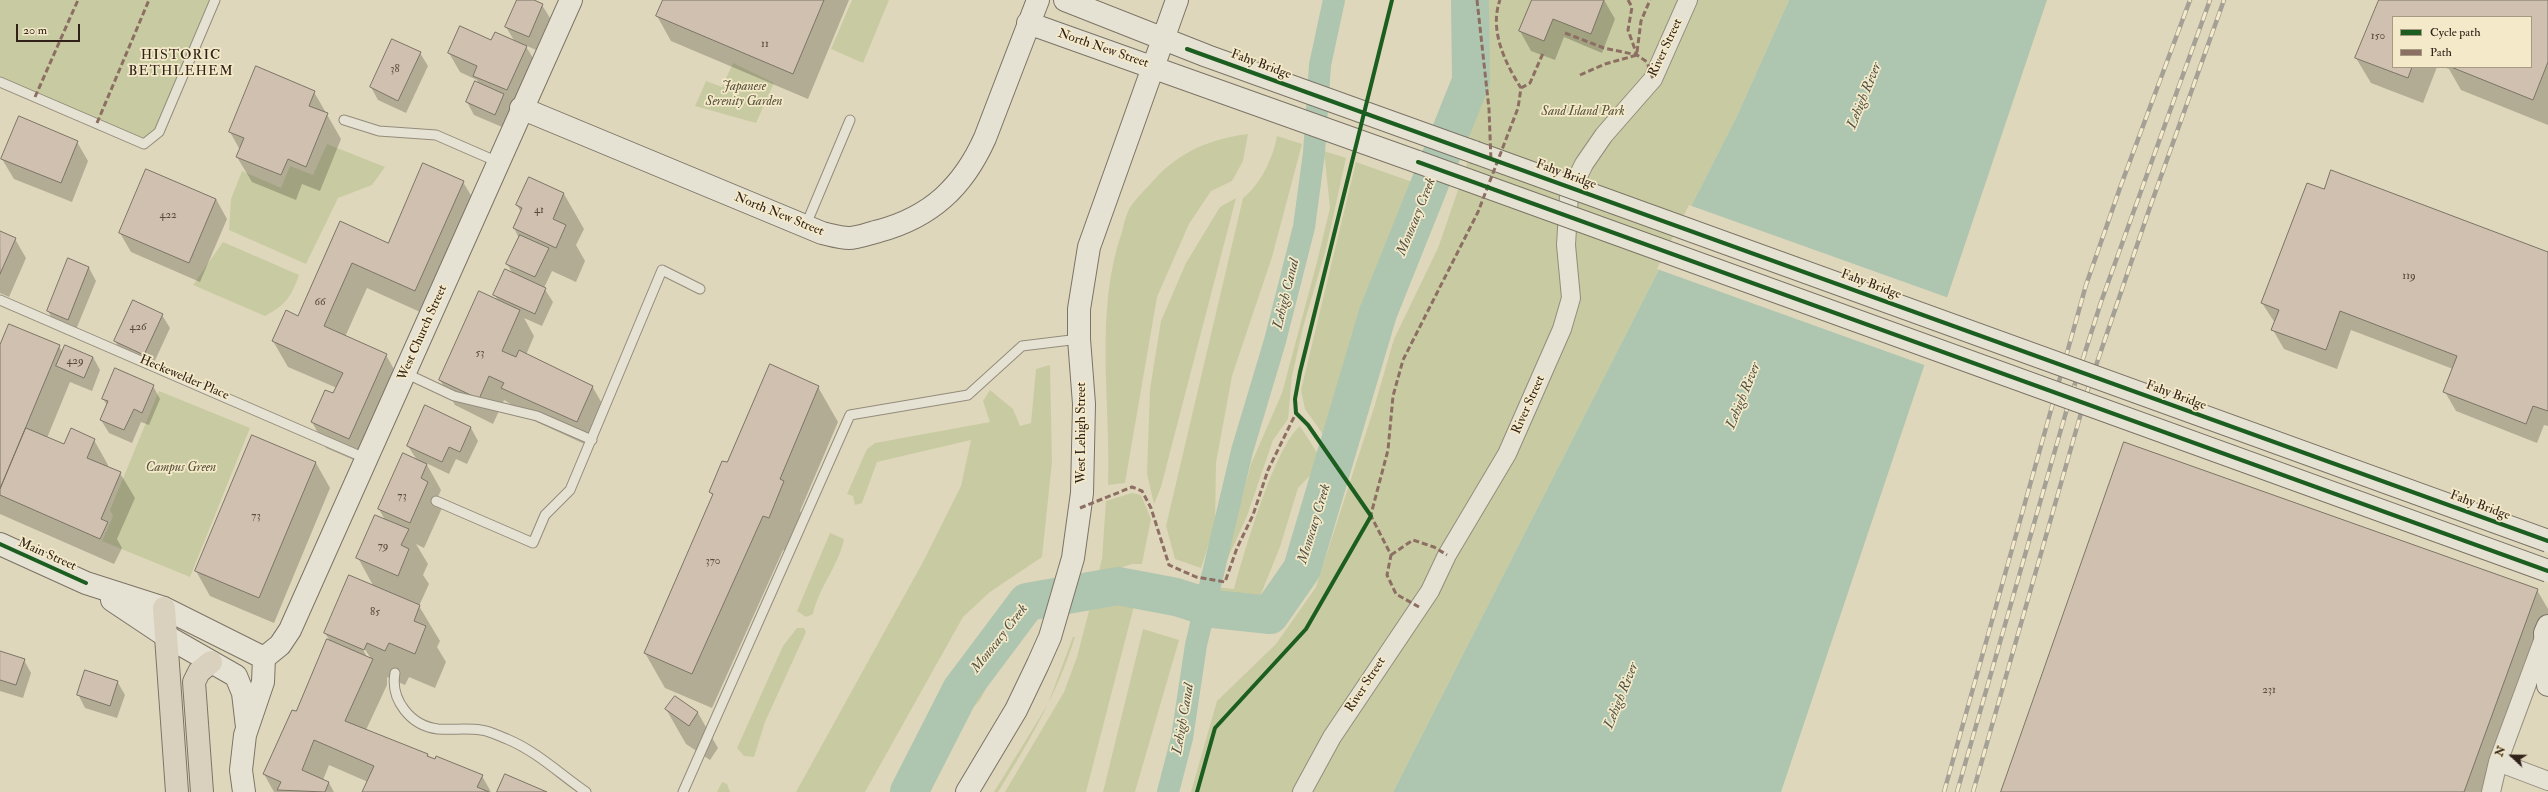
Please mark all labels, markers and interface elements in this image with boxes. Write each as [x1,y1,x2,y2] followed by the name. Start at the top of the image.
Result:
[18,16,82,42] scale bar
[1646,16,1686,80] street label: River Street
[2392,16,2532,68] legend
[23,23,47,38] text: 20 m
[2430,25,2480,40] text: Cycle path
[1056,26,1150,72] street label: North New Street
[2371,30,2385,44] house number: 150
[761,38,769,52] house number: 11
[2430,45,2452,60] text: Path
[1229,47,1293,83] street label: Fahy Bridge
[128,48,234,80] district label: HISTORIC BETHLEHEM
[1844,60,1886,132] water label: Lehigh River
[390,63,400,77] house number: 38
[706,79,782,110] park label: Japanese Serenity Garden
[1541,104,1625,120] park label: Sand Island Park
[1534,157,1598,193] street label: Fahy Bridge
[1394,176,1440,258] water label: Monocacy Creek
[732,190,826,240] street label: North New Street
[534,204,544,218] house number: 41
[159,209,177,223] house number: 422
[1270,257,1304,331] water label: Lehigh Canal
[1839,267,1903,303] street label: Fahy Bridge
[2402,270,2416,284] house number: 119
[395,283,451,383] street label: West Church Street
[314,296,326,310] house number: 66
[129,321,147,335] house number: 426
[475,347,485,361] house number: 53
[137,352,231,404] street label: Heckewelder Place
[66,355,84,369] house number: 429
[1723,360,1765,432] water label: Lehigh River
[1509,373,1549,437] street label: River Street
[2144,378,2208,414] street label: Fahy Bridge
[1074,382,1090,484] street label: West Lehigh Street
[146,460,216,476] park label: Campus Green
[1295,482,1335,566] water label: Monocacy Creek
[2448,488,2512,524] street label: Fahy Bridge
[397,490,407,504] house number: 73
[251,510,261,524] house number: 73
[15,535,79,575] street label: Main Street
[378,540,388,554] house number: 79
[706,555,720,569] house number: 370
[968,601,1032,677] water label: Monocacy Creek
[370,606,380,620] house number: 85
[1342,655,1390,715] street label: River Street
[1601,660,1643,732] water label: Lehigh River
[1169,682,1199,756] water label: Lehigh Canal
[2262,684,2276,698] house number: 231
[2492,736,2532,776] north arrow
[2493,744,2508,758] text: N

